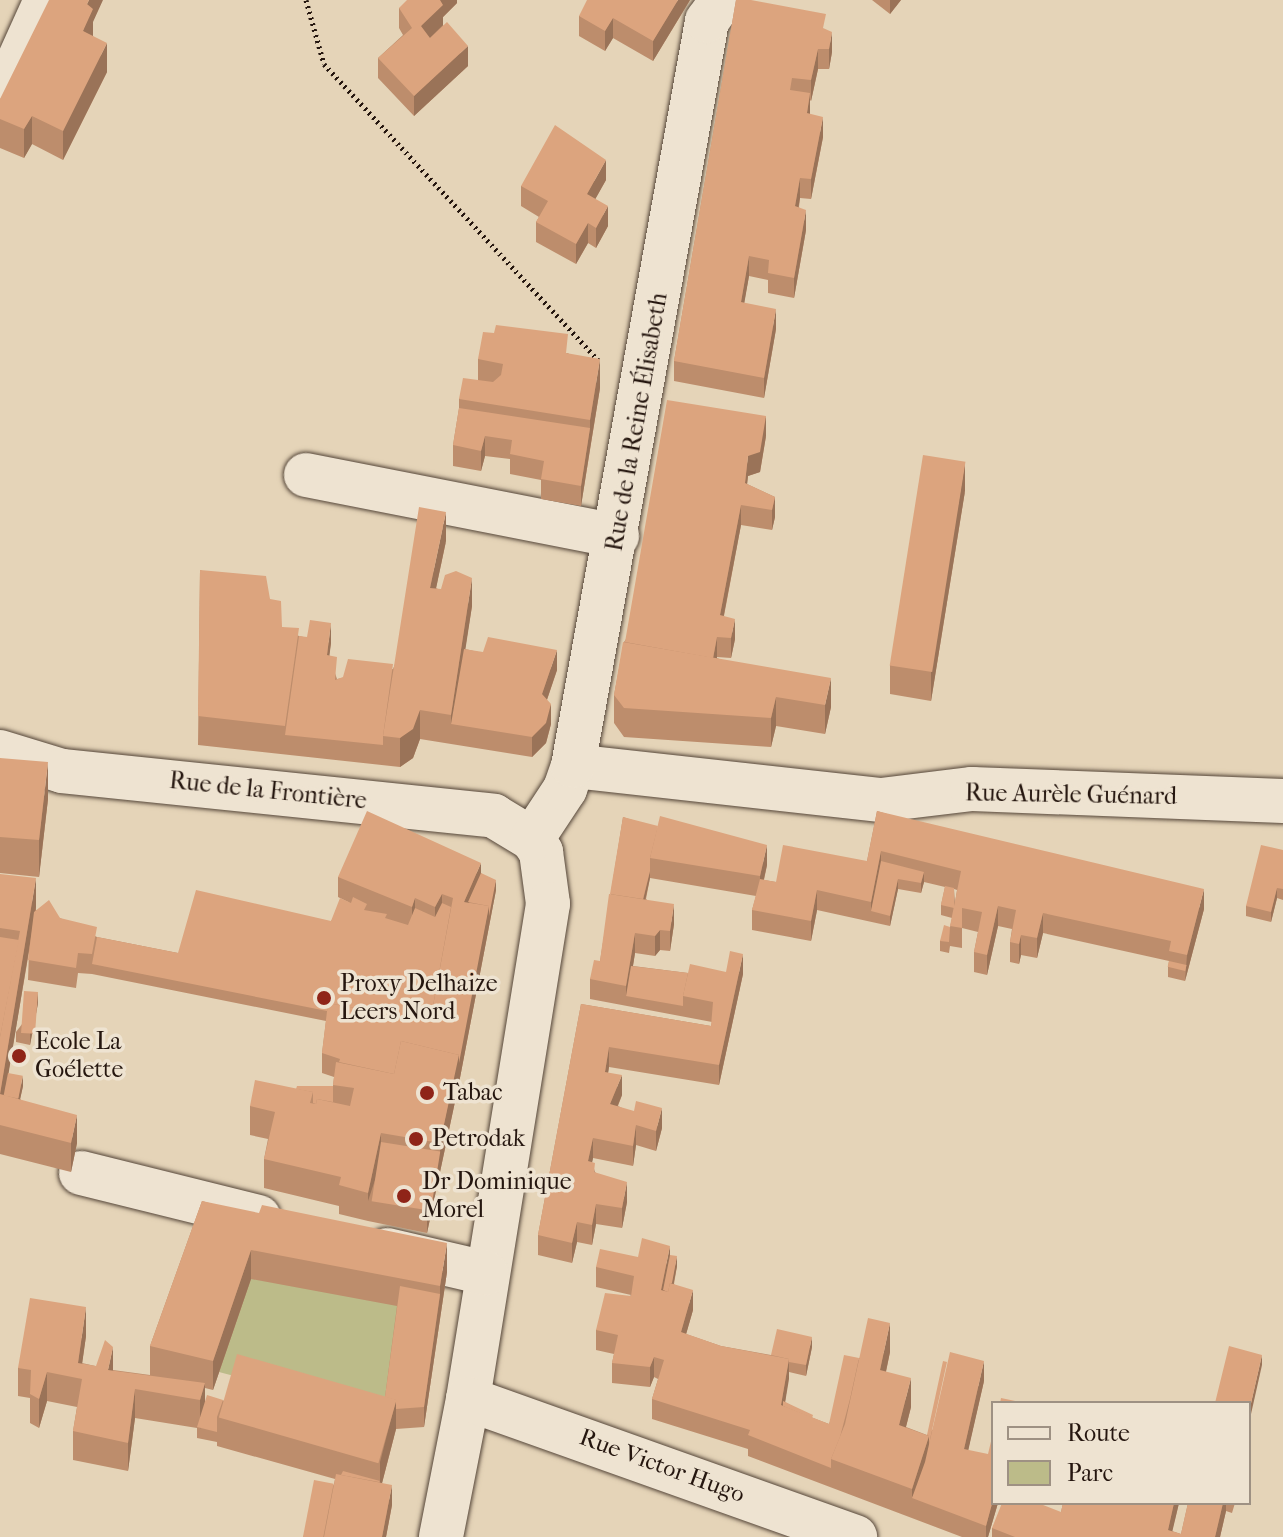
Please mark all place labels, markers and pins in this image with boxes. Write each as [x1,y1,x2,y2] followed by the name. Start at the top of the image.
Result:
[340,970,498,1026] place label: Proxy Delhaize Leers Nord
[315,989,333,1007] marker: Proxy Delhaize Leers Nord
[35,1028,123,1084] place label: Ecole La Goélette
[10,1047,28,1065] marker: Ecole La Goélette
[443,1079,502,1107] place label: Tabac
[418,1084,436,1102] marker: Tabac
[432,1125,525,1153] place label: Petrodak
[407,1130,425,1148] marker: Petrodak
[422,1168,572,1224] place label: Dr Dominique Morel
[393,1185,415,1207] marker: Dr Dominique Morel

